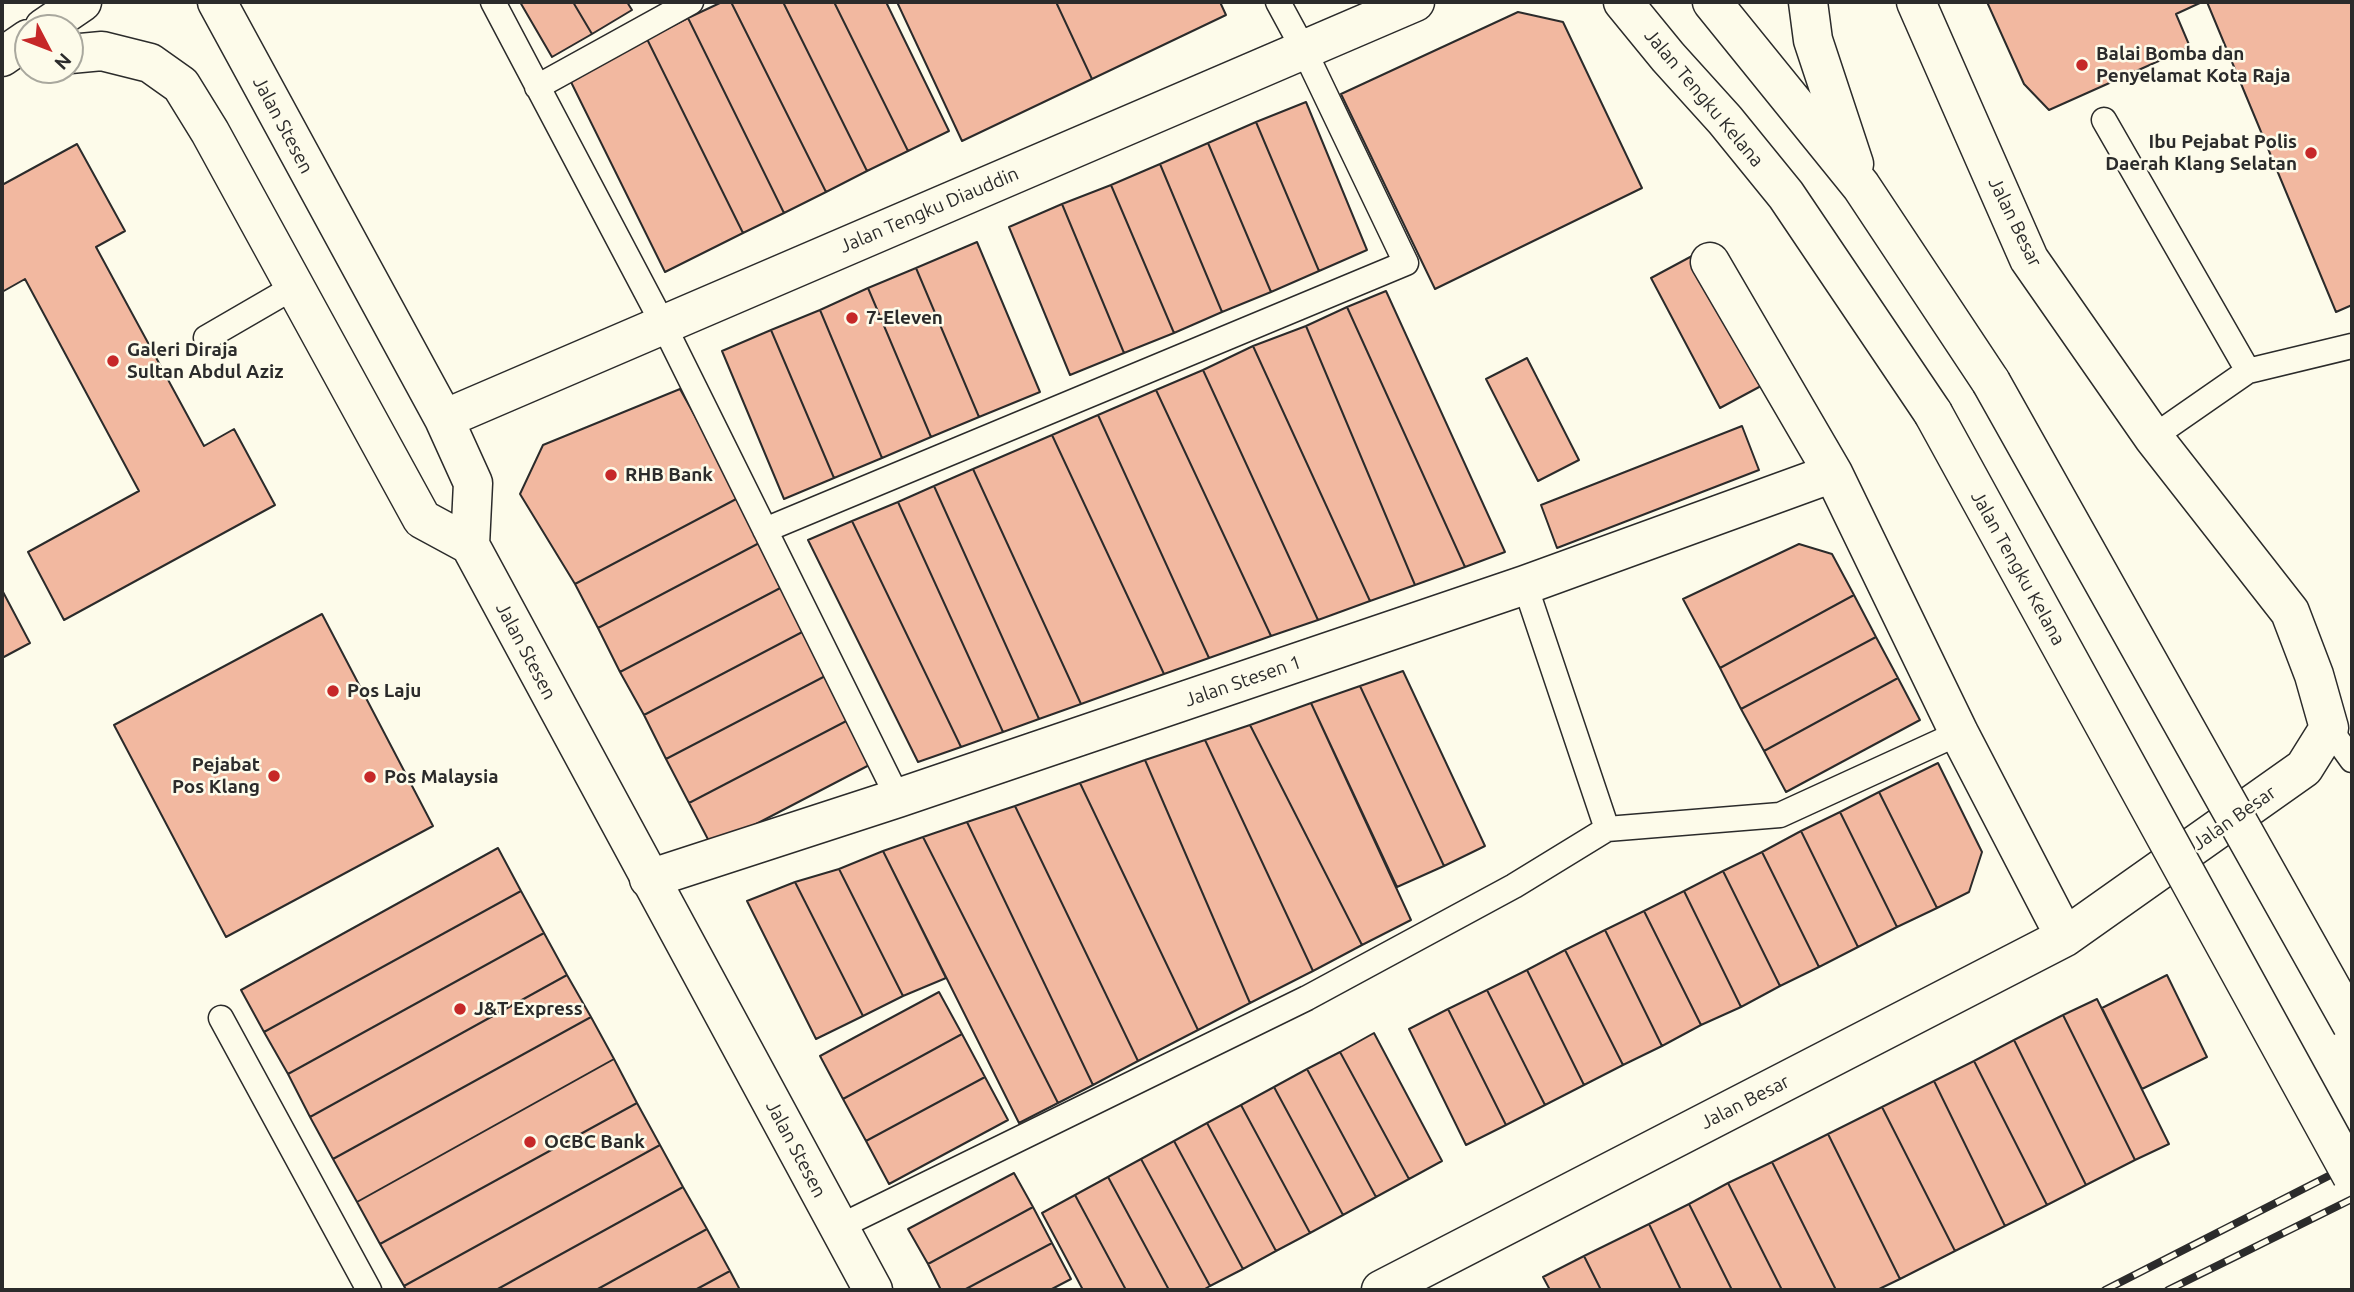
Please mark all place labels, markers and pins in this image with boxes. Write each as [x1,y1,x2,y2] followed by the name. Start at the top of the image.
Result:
[2096,43,2290,87] place label: Balai Bomba dan Penyelamat Kota Raja
[2074,57,2090,73] marker: Balai Bomba dan Penyelamat Kota Raja
[2105,131,2297,175] place label: Ibu Pejabat Polis Daerah Klang Selatan
[2303,145,2319,161] marker: Ibu Pejabat Polis Daerah Klang Selatan
[866,307,943,329] place label: 7-Eleven
[844,310,860,326] marker: 7-Eleven
[127,339,284,383] place label: Galeri Diraja Sultan Abdul Aziz
[105,353,121,369] marker: Galeri Diraja Sultan Abdul Aziz
[625,464,713,486] place label: RHB Bank
[603,467,619,483] marker: RHB Bank
[347,680,421,702] place label: Pos Laju
[325,683,341,699] marker: Pos Laju
[172,754,260,798] place label: Pejabat Pos Klang
[384,766,499,788] place label: Pos Malaysia
[266,768,282,784] marker: Pejabat Pos Klang
[362,769,378,785] marker: Pos Malaysia
[474,998,583,1020] place label: J&T Express
[452,1001,468,1017] marker: J&T Express
[544,1131,645,1153] place label: OCBC Bank
[522,1134,538,1150] marker: OCBC Bank

